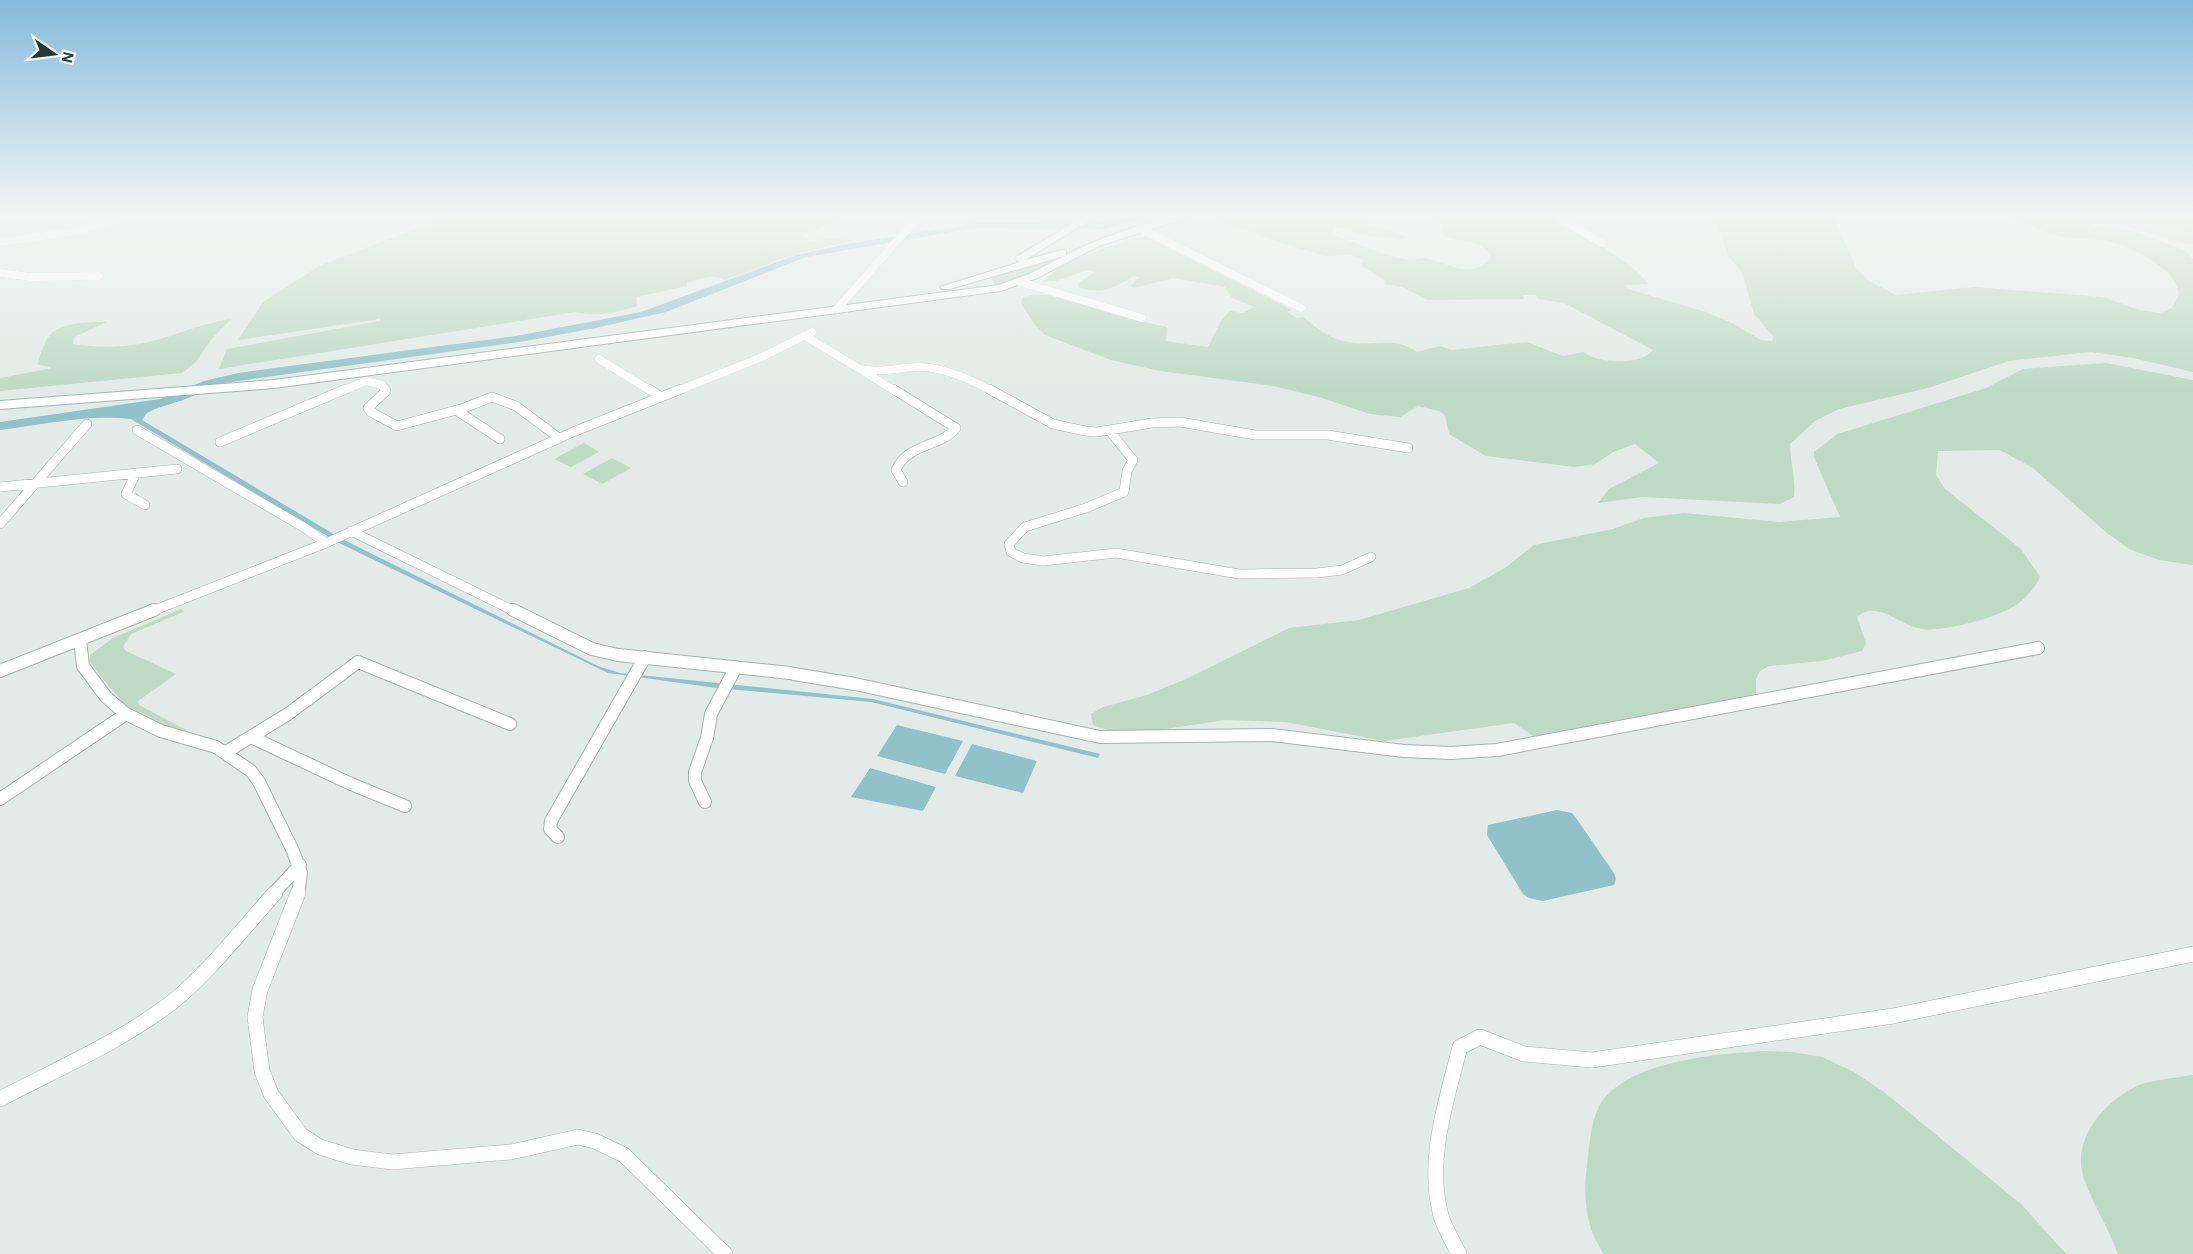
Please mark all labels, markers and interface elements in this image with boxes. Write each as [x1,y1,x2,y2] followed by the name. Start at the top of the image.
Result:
[24,24,84,84] north arrow
[57,50,79,65] text: N

